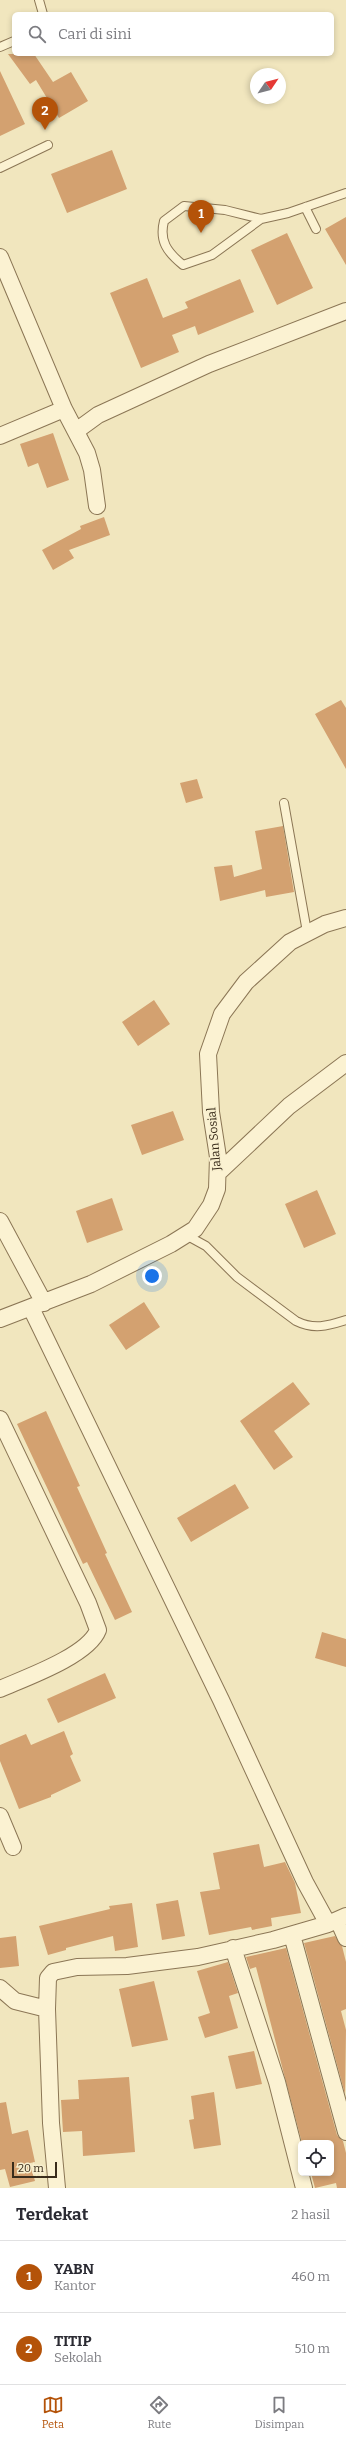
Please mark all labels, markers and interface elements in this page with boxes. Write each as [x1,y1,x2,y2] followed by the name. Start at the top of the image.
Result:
[12,12,334,56] search box
[26,23,48,45] icon: search
[58,25,131,43] text: Cari di sini
[250,68,286,104] north arrow
[32,97,58,130] pin: 2
[188,200,214,233] pin: 1
[204,1106,224,1172] street label: Jalan Sosial
[142,1266,162,1286] your location
[298,2140,334,2176] map controls
[298,2140,334,2176] button: locate
[12,2160,57,2179] scale bar
[18,2162,44,2175] text: 20 m
[16,2204,88,2225] text: Terdekat
[291,2207,330,2222] text: 2 hasil
[54,2260,94,2278] text: YABN
[26,2269,32,2284] text: 1
[291,2269,330,2284] text: 460 m
[54,2278,96,2293] text: Kantor
[54,2332,92,2350] text: TITIP
[25,2341,33,2356] text: 2
[295,2341,330,2356] text: 510 m
[54,2350,102,2365] text: Sekolah
[42,2394,64,2431] tab: Peta
[147,2394,171,2431] tab: Rute
[255,2394,304,2431] tab: Disimpan

